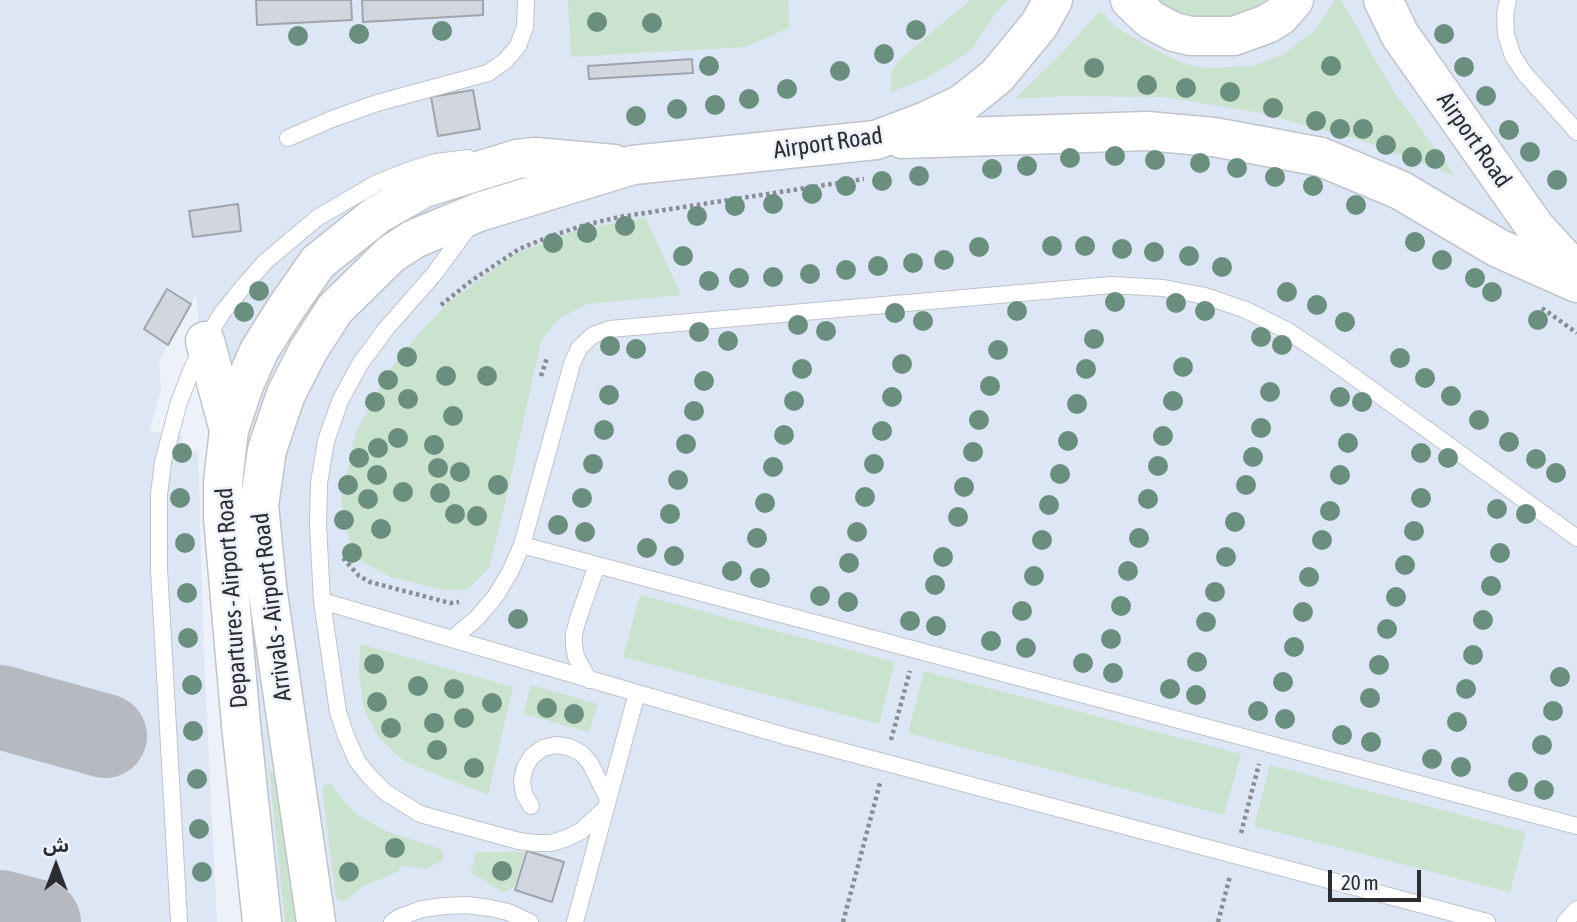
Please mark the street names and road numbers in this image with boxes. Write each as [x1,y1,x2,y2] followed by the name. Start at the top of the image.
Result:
[1431,87,1517,193] street label: Airport Road
[772,121,884,165] street label: Airport Road
[210,487,254,709] street label: Departures - Airport Road
[246,511,298,703] street label: Arrivals - Airport Road

